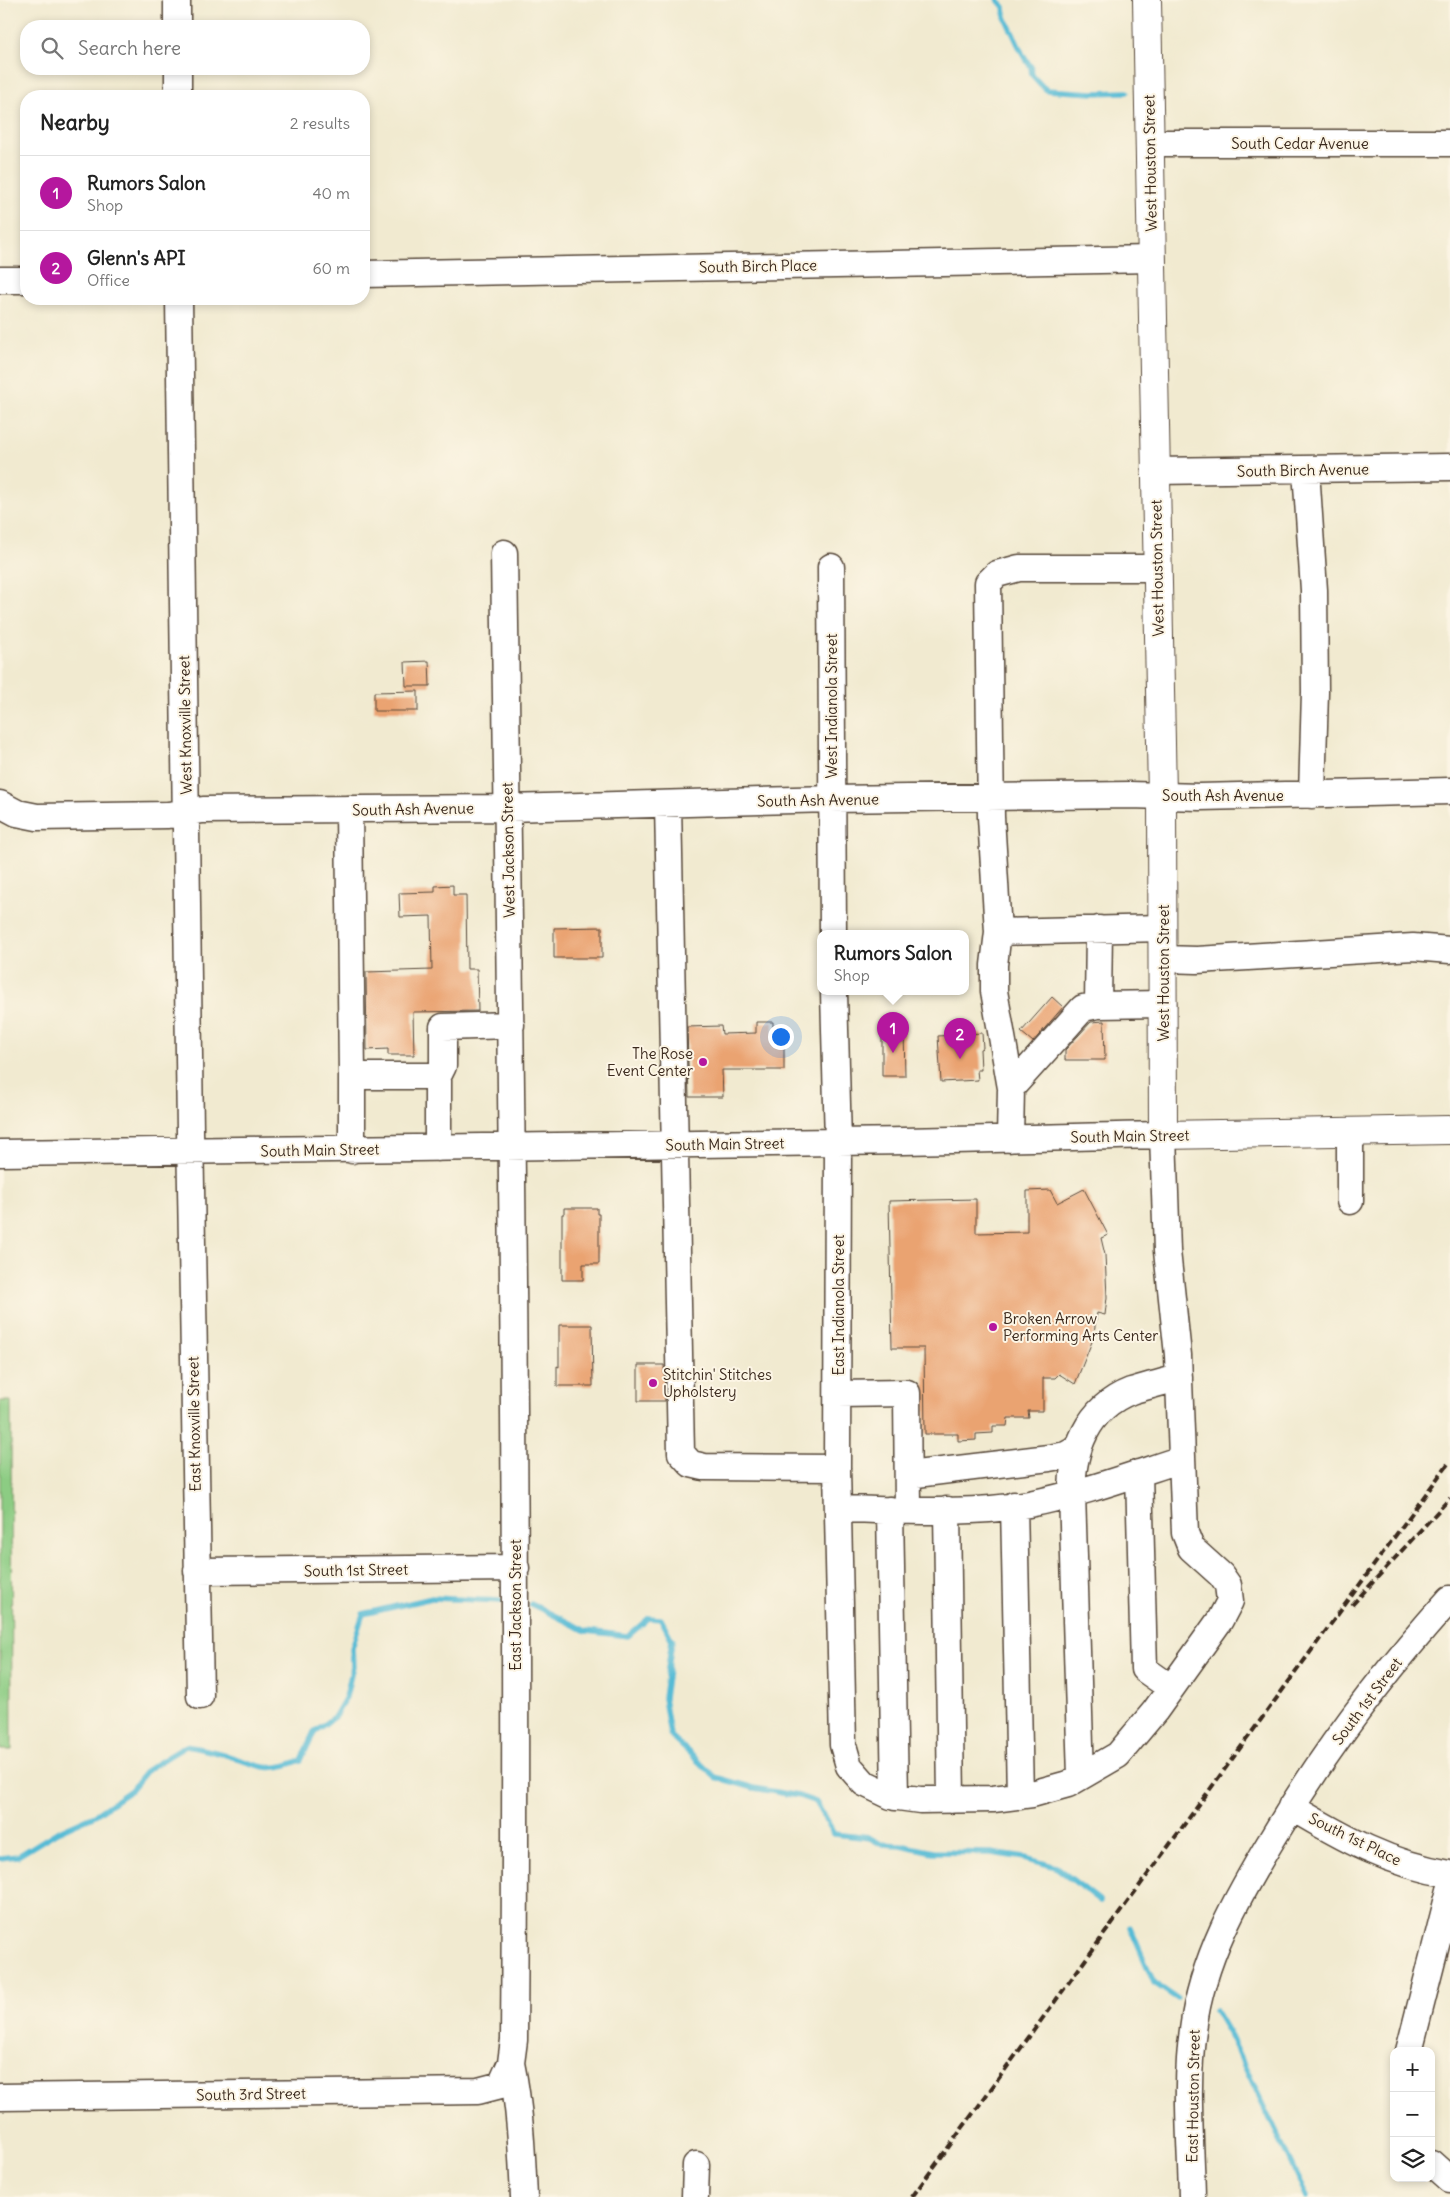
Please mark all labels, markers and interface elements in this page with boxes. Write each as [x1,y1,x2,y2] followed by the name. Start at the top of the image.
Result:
[20,20,370,75] search box
[38,34,66,62] icon: search
[78,36,181,60] text: Search here
[1139,94,1161,232] street label: West Houston Street
[40,109,110,136] text: Nearby
[290,113,350,133] text: 2 results
[1231,134,1369,153] street label: South Cedar Avenue
[87,171,206,195] text: Rumors Salon
[53,183,59,203] text: 1
[312,183,350,203] text: 40 m
[87,195,123,215] text: Shop
[87,246,186,270] text: Glenn's API
[699,255,817,277] street label: South Birch Place
[52,258,60,278] text: 2
[312,258,350,278] text: 60 m
[87,270,130,290] text: Office
[1237,459,1369,481] street label: South Birch Avenue
[1146,499,1168,637] street label: West Houston Street
[822,633,841,779] street label: West Indianola Street
[174,655,196,795] street label: West Knoxville Street
[497,782,519,918] street label: West Jackson Street
[1162,786,1284,805] street label: South Ash Avenue
[757,789,879,811] street label: South Ash Avenue
[352,798,474,820] street label: South Ash Avenue
[1154,904,1173,1042] street label: West Houston Street
[817,930,969,995] popup
[834,941,952,965] text: Rumors Salon
[834,965,870,985] text: Shop
[877,1012,909,1053] pin: 1
[944,1018,976,1059] pin: 2
[768,1024,794,1050] your location
[607,1044,693,1080] place label: The Rose Event Center
[697,1056,709,1068] marker: The Rose Event Center
[1070,1125,1190,1147] street label: South Main Street
[665,1133,785,1155] street label: South Main Street
[260,1139,380,1161] street label: South Main Street
[829,1234,848,1376] street label: East Indianola Street
[1003,1309,1158,1345] place label: Broken Arrow Performing Arts Center
[987,1321,999,1333] marker: Broken Arrow Performing Arts Center
[183,1356,205,1492] street label: East Knoxville Street
[663,1365,772,1401] place label: Stitchin' Stitches Upholstery
[647,1377,659,1389] marker: Stitchin' Stitches Upholstery
[506,1539,525,1671] street label: East Jackson Street
[304,1560,408,1580] street label: South 1st Street
[1328,1654,1406,1748] street label: South 1st Street
[1306,1808,1404,1870] street label: South 1st Place
[1182,2029,1204,2163] street label: East Houston Street
[1390,2047,1435,2182] map controls
[1390,2047,1435,2092] button: +
[196,2084,306,2104] street label: South 3rd Street
[1390,2092,1435,2137] button: −
[1390,2137,1435,2182] button: layers

